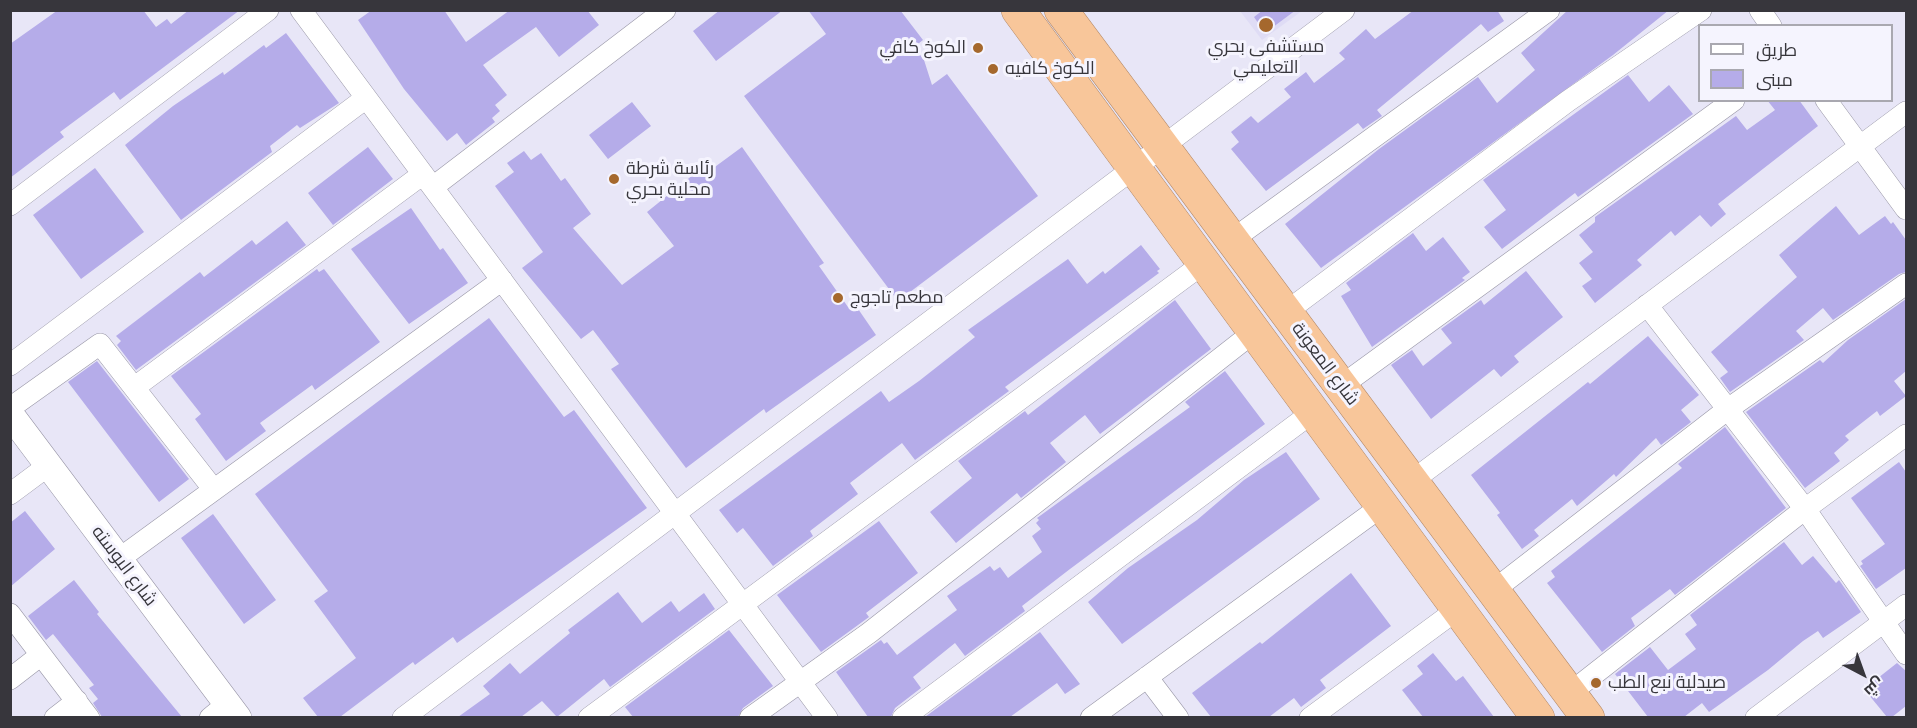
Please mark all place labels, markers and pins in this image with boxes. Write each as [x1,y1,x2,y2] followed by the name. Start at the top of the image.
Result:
[1257,16,1275,34] marker: مستشفى بحري التعليمي
[1208,36,1324,78] place label: مستشفى بحري التعليمي
[880,37,966,59] place label: الكوخ كافي
[971,41,985,55] marker: الكوخ كافي
[1005,58,1095,80] place label: الكوخ كافيه
[986,62,1000,76] marker: الكوخ كافيه
[626,158,714,201] place label: رئاسة شرطة محلية بحري
[607,172,621,186] marker: رئاسة شرطة محلية بحري
[850,287,943,309] place label: مطعم تاجوج
[831,291,845,305] marker: مطعم تاجوج
[1608,672,1726,694] place label: صيدلية نبع الطب
[1589,676,1603,690] marker: صيدلية نبع الطب

